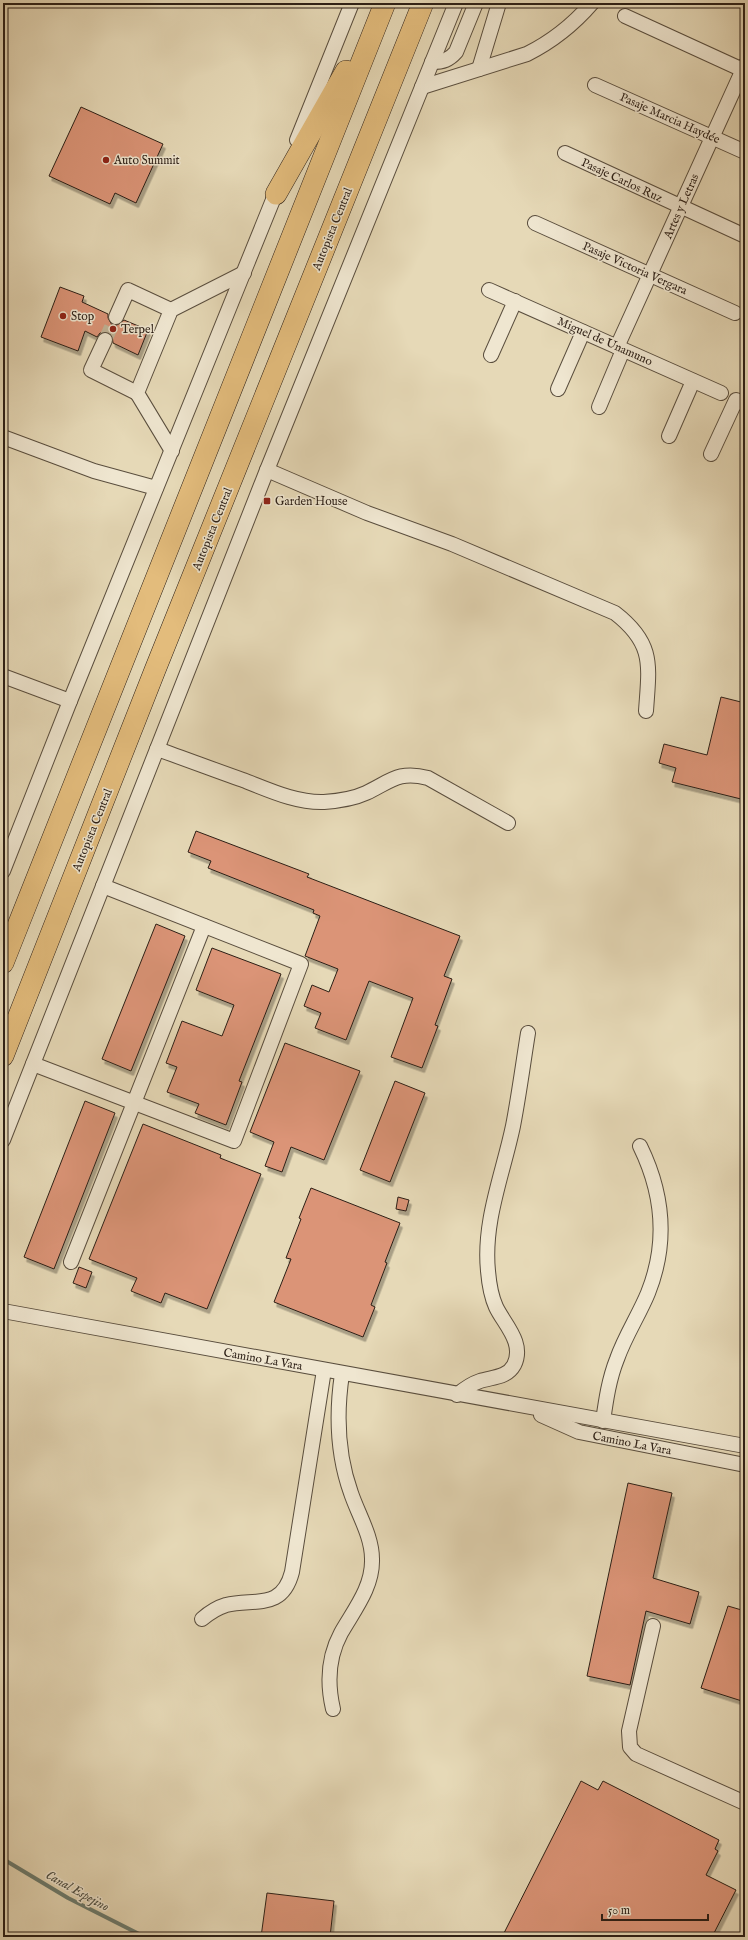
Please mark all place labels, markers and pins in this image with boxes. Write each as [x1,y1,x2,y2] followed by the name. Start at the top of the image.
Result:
[113,153,180,168] place label: Auto Summit
[101,155,111,165] marker: Auto Summit
[71,309,95,325] place label: Stop
[58,311,68,321] marker: Stop
[121,322,155,338] place label: Terpel
[108,324,118,334] marker: Terpel
[275,494,348,509] place label: Garden House
[262,496,272,506] marker: Garden House

